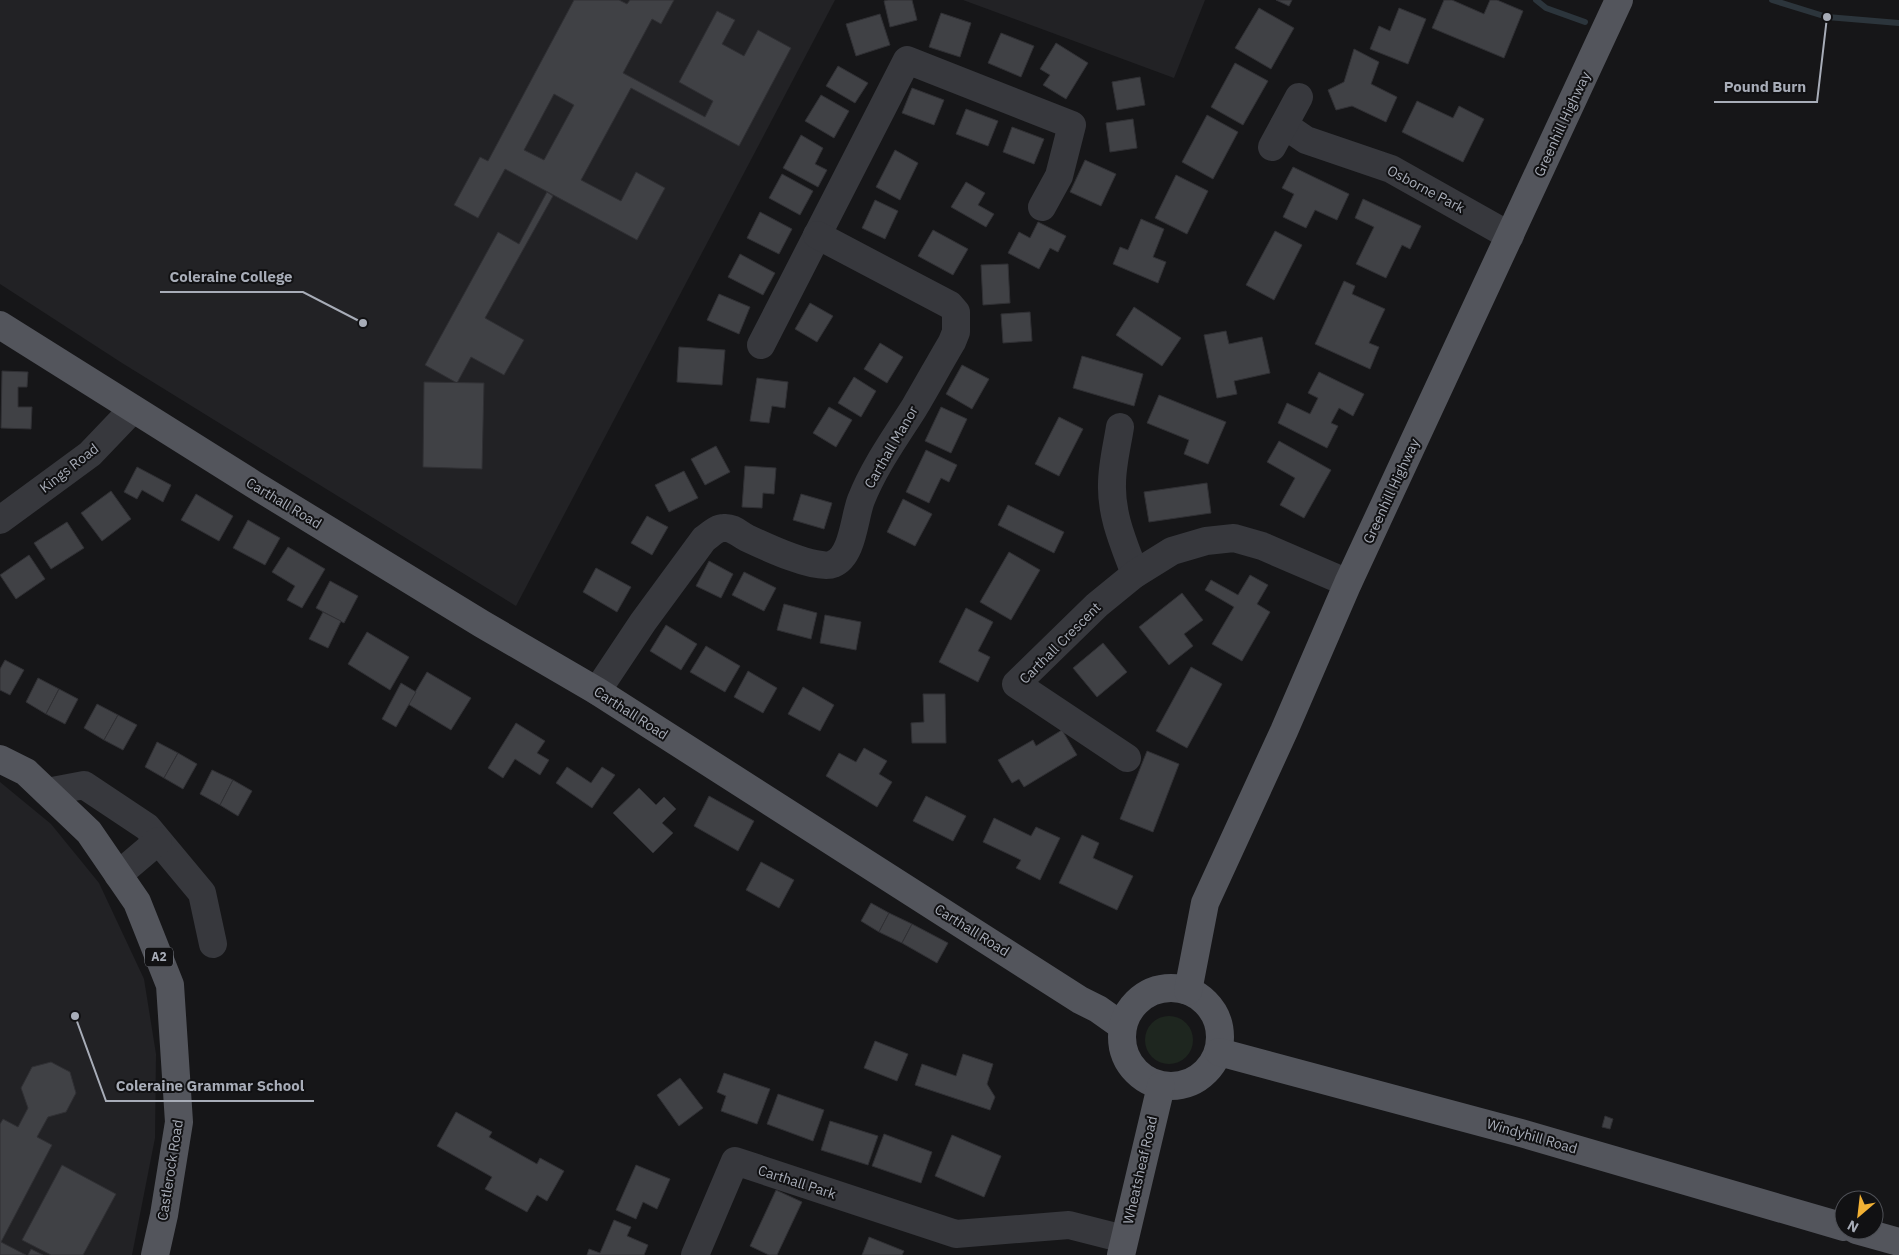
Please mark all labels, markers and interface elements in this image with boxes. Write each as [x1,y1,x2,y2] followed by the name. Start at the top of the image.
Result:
[1530,68,1594,180] street label: Greenhill Highway
[1714,72,1817,102] callout: Pound Burn
[1724,77,1806,96] text: Pound Burn
[1384,161,1468,217] street label: Osborne Park
[160,262,303,292] callout: Coleraine College
[169,267,293,286] text: Coleraine College
[860,403,922,491] street label: Carthall Manor
[1359,435,1423,547] street label: Greenhill Highway
[36,439,102,497] street label: Kings Road
[243,473,325,533] street label: Carthall Road
[1015,598,1105,688] street label: Carthall Crescent
[591,682,671,744] street label: Carthall Road
[931,900,1013,960] street label: Carthall Road
[145,948,173,966] road number: A2
[106,1071,314,1101] callout: Coleraine Grammar School
[116,1076,305,1095] text: Coleraine Grammar School
[1119,1114,1161,1226] street label: Wheatsheaf Road
[1485,1114,1579,1158] street label: Windyhill Road
[153,1118,187,1222] street label: Castlerock Road
[756,1161,839,1203] street label: Carthall Park
[1834,1190,1884,1240] north arrow
[1844,1216,1862,1237] text: N

